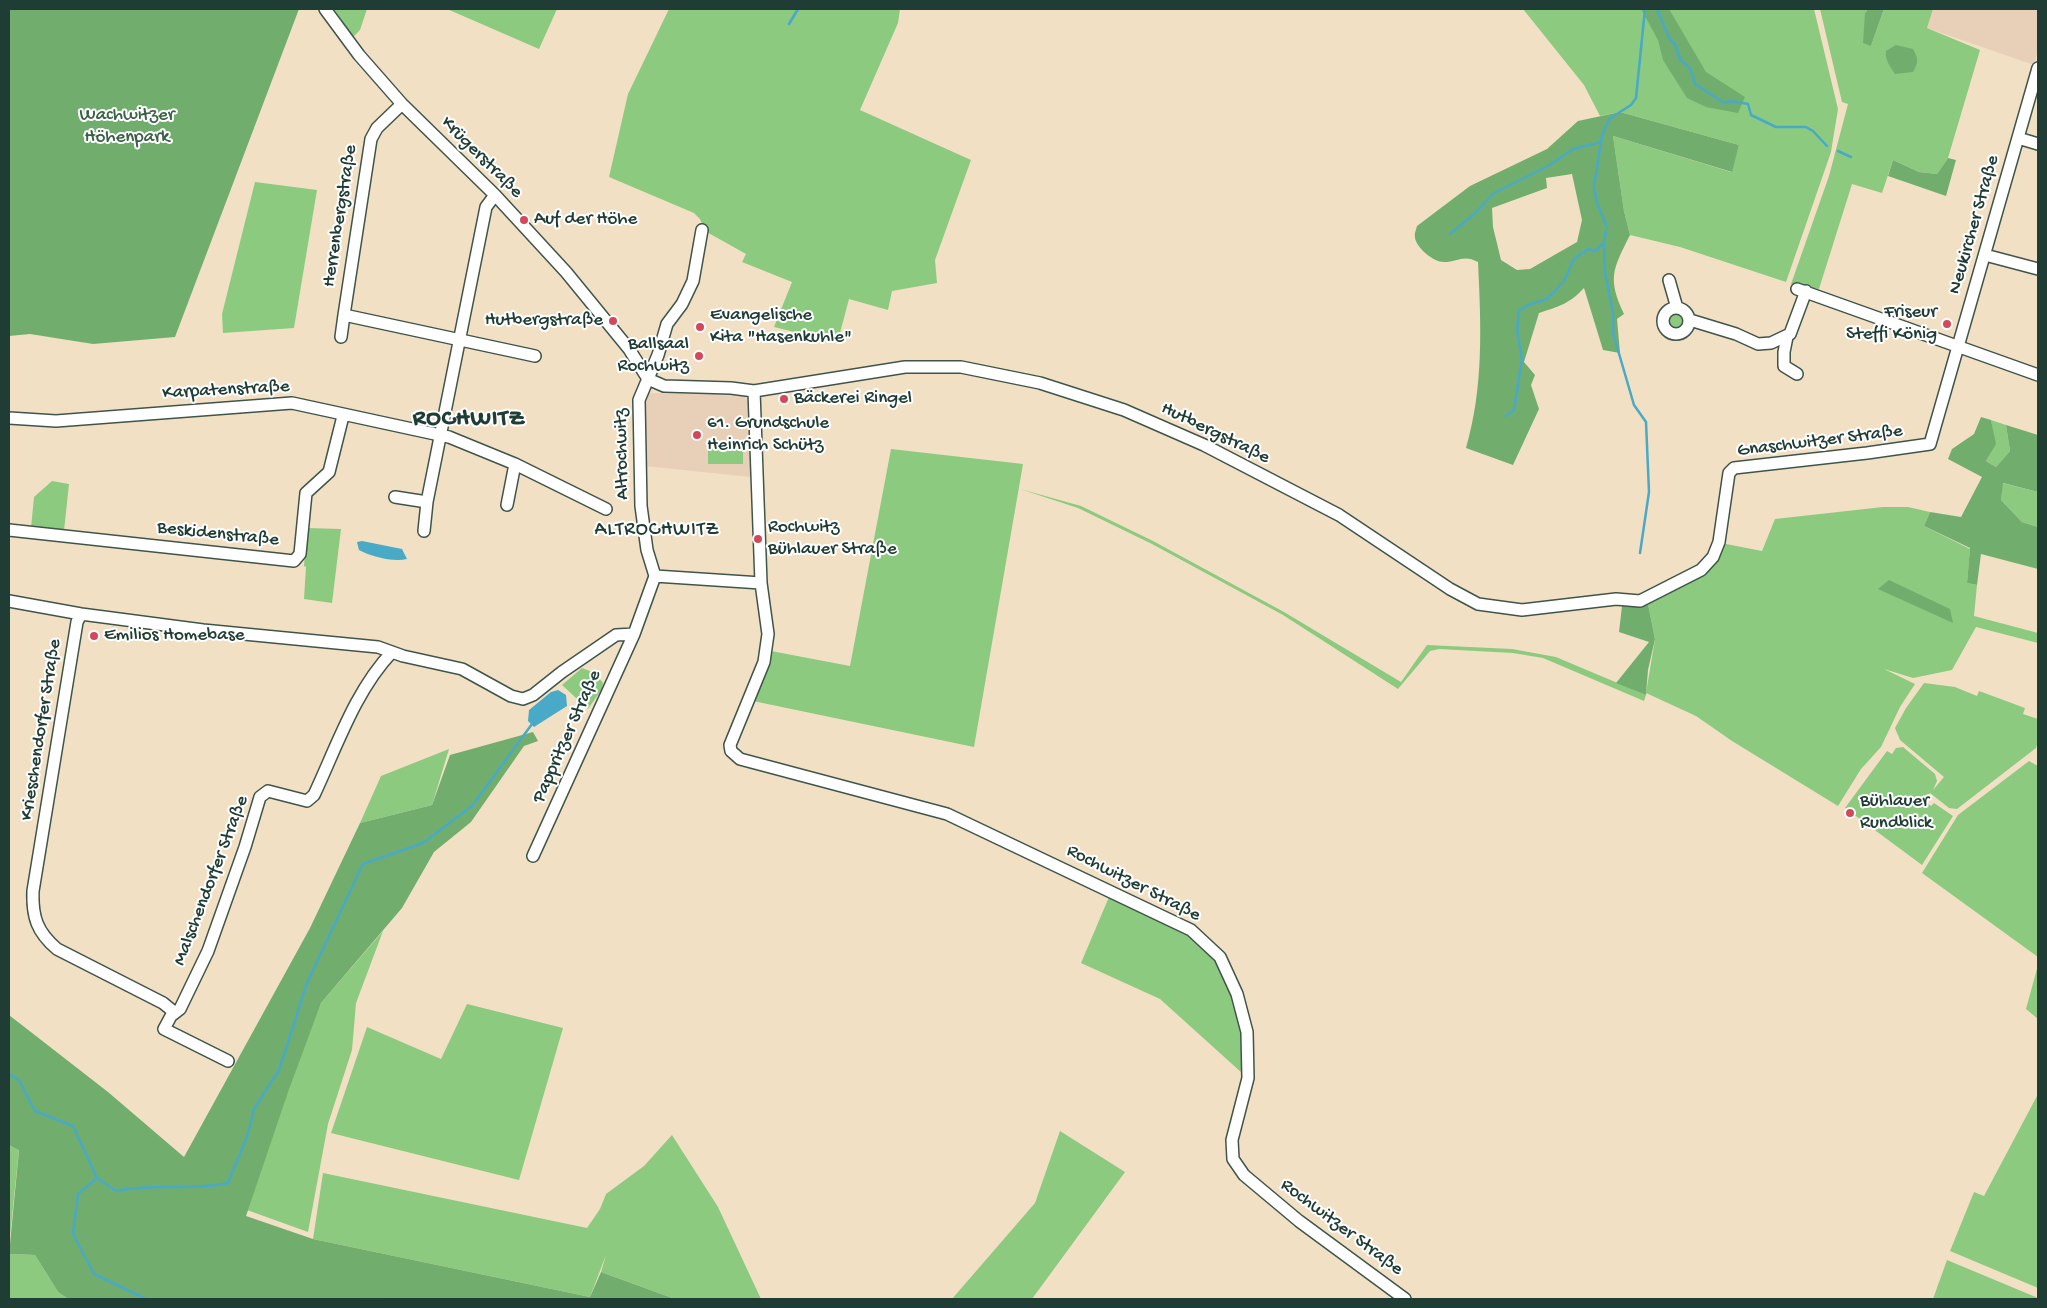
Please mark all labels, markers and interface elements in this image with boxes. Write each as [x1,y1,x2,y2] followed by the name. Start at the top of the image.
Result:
[80,105,174,149] park label: Wachwitzer Höhenpark
[435,112,527,204] street label: Krügerstraße
[319,143,363,289] street label: Herrenbergstraße
[1944,153,2006,297] street label: Neukircher Straße
[534,209,637,231] place label: Auf der Höhe
[518,214,530,226] marker: Auf der Höhe
[1846,302,1937,346] place label: Friseur Steffi König
[710,305,852,349] place label: Evangelische Kita "Hasenkuhle"
[485,310,603,332] place label: Hutbergstraße
[607,315,619,327] marker: Hutbergstraße
[1941,318,1953,330] marker: Friseur Steffi König
[694,321,706,333] marker: Evangelische Kita "Hasenkuhle"
[618,334,689,378] place label: Ballsaal Rochwitz
[693,350,705,362] marker: Ballsaal Rochwitz
[162,376,290,406] street label: Karpatenstraße
[794,388,912,410] place label: Bäckerei Ringel
[778,393,790,405] marker: Bäckerei Ringel
[1157,398,1273,470] street label: Hutbergstraße
[412,406,526,434] district label: ROCHWITZ
[611,408,635,500] street label: Altrochwitz
[707,413,829,457] place label: 61. Grundschule Heinrich Schütz
[1736,421,1904,463] street label: Gnaschwitzer Straße
[691,429,703,441] marker: 61. Grundschule Heinrich Schütz
[156,517,280,553] street label: Beskidenstraße
[768,517,897,561] place label: Rochwitz Bühlauer Straße
[593,519,721,543] district label: ALTROCHWITZ
[752,533,764,545] marker: Rochwitz Bühlauer Straße
[104,625,244,647] place label: Emilios Homebase
[88,630,100,642] marker: Emilios Homebase
[16,638,68,822] street label: Krieschendorfer Straße
[529,667,607,807] street label: Pappritzer Straße
[1860,791,1932,835] place label: Bühlauer Rundblick
[169,793,255,969] street label: Malschendorfer Straße
[1844,807,1856,819] marker: Bühlauer Rundblick
[1062,840,1204,928] street label: Rochwitzer Straße
[1275,1174,1407,1282] street label: Rochwitzer Straße

